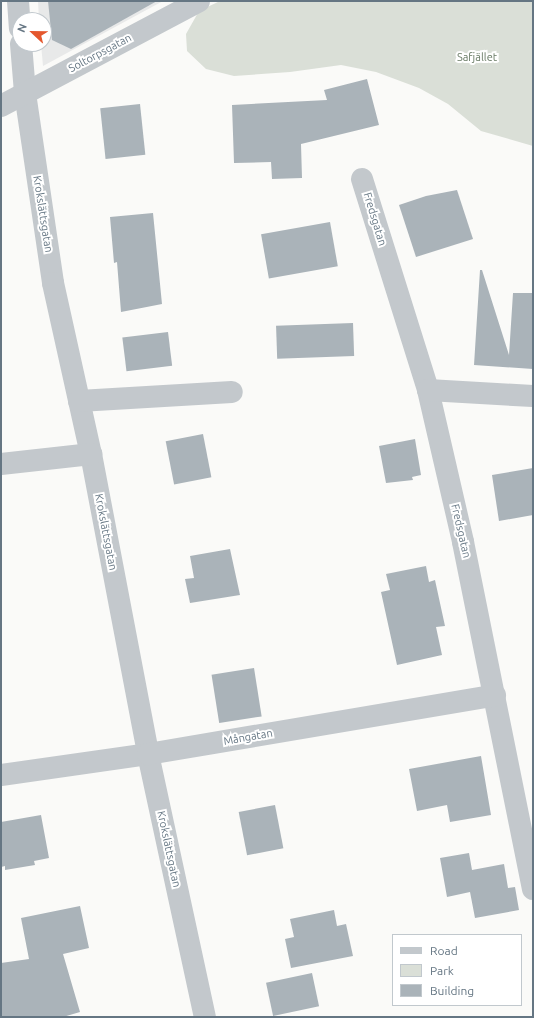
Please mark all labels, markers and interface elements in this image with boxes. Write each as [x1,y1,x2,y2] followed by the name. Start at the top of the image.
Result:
[12,12,52,52] north arrow
[15,22,29,34] text: N
[66,31,134,75] street label: Soltorpsgatan
[457,50,497,64] park label: Safjället
[30,175,56,253] street label: Krokslättsgatan
[361,191,389,247] street label: Fredsgatan
[92,493,120,571] street label: Krokslättsgatan
[448,503,474,559] street label: Fredsgatan
[222,726,274,748] street label: Mångatan
[154,810,184,888] street label: Krokslättsgatan
[392,934,522,1006] legend
[430,944,458,957] text: Road
[430,964,454,977] text: Park
[430,984,474,997] text: Building

